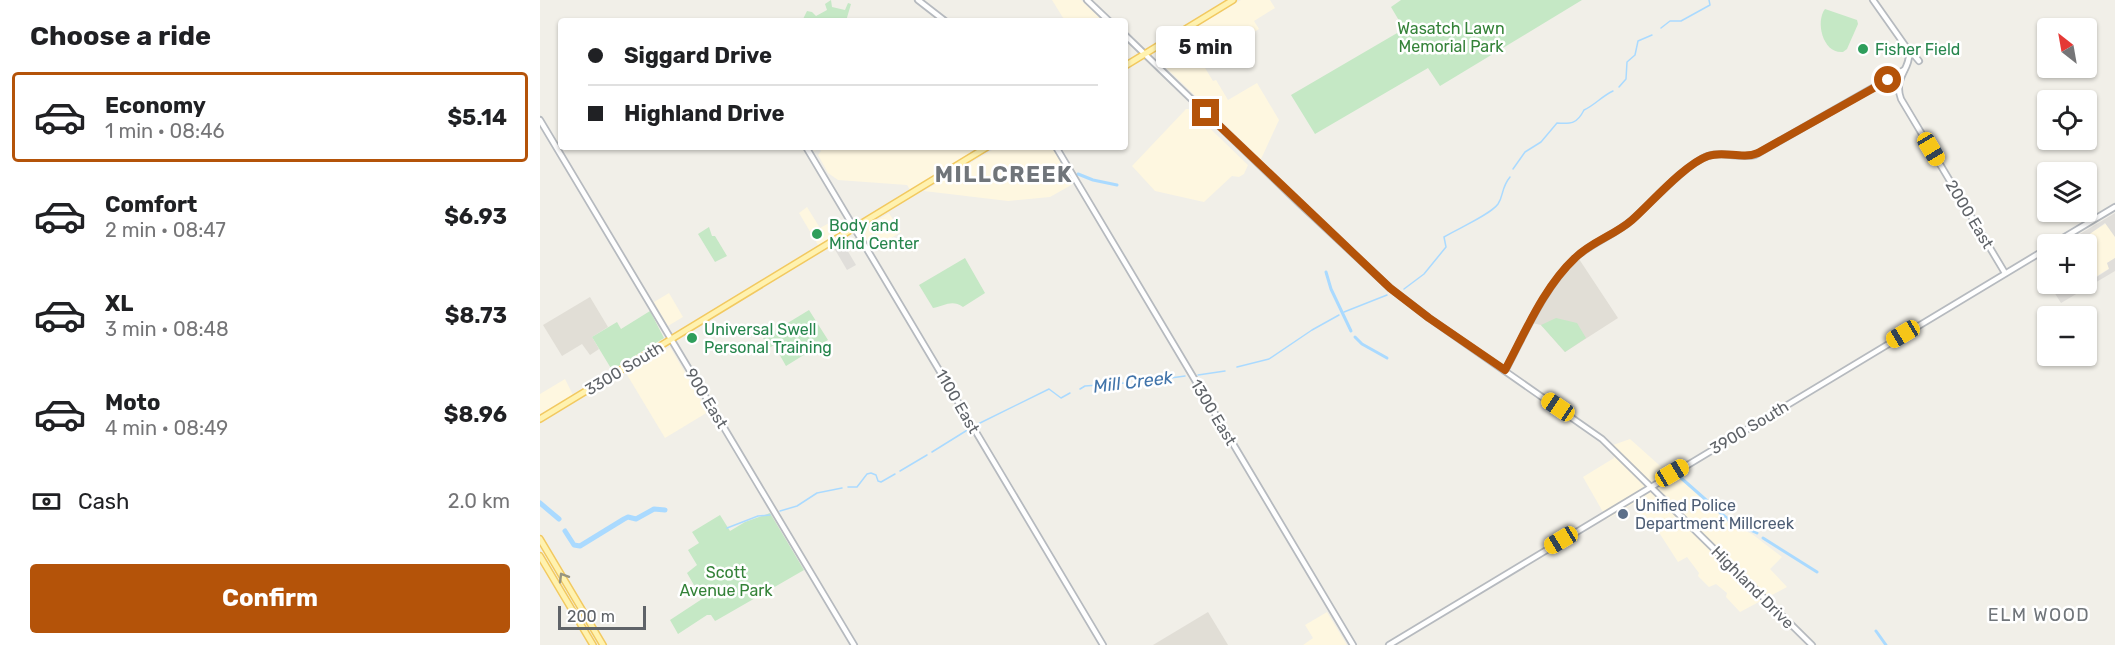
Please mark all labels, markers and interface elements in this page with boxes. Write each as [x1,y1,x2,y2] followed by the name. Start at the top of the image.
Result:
[2037,18,2097,78] north arrow
[2037,18,2097,366] map controls
[1397,19,1505,56] park label: Wasatch Lawn Memorial Park
[30,20,211,52] text: Choose a ride
[1156,26,1256,68] callout: 5 min
[1178,35,1233,59] text: 5 min
[1875,40,1960,59] place label: Fisher Field
[624,42,772,69] text: Siggard Drive
[1856,42,1870,56] marker: Fisher Field
[1874,66,1901,93] route start
[33,90,87,144] icon: car
[2037,90,2097,150] button: locate
[105,92,206,119] text: Economy
[1192,99,1219,126] route end
[624,100,785,127] text: Highland Drive
[447,104,507,131] text: $5.14
[105,119,225,143] text: 1 min · 08:46
[1914,129,1948,169] car
[935,161,1073,188] district label: MILLCREEK
[2037,162,2097,222] button: layers
[1942,176,1997,252] street label: 2000 East
[33,189,87,243] icon: car
[105,191,197,218] text: Comfort
[444,203,507,230] text: $6.93
[829,216,919,253] place label: Body and Mind Center
[105,218,226,242] text: 2 min · 08:47
[810,227,824,241] marker: Body and Mind Center
[2037,234,2097,294] button: +
[33,288,87,342] icon: car
[105,290,133,317] text: XL
[445,302,507,329] text: $8.73
[2037,306,2097,366] button: −
[105,317,229,341] text: 3 min · 08:48
[1883,317,1923,351] car
[704,320,832,357] place label: Universal Swell Personal Training
[685,331,699,345] marker: Universal Swell Personal Training
[582,338,667,399] street label: 3300 South
[681,365,732,432] street label: 900 East
[932,366,984,437] street label: 1100 East
[1092,366,1175,398] water label: Mill Creek
[1186,376,1241,449] street label: 1300 East
[33,387,87,441] icon: car
[105,389,160,416] text: Moto
[1538,389,1578,425] car
[1707,397,1792,458] street label: 3900 South
[444,401,507,428] text: $8.96
[105,416,228,440] text: 4 min · 08:49
[1652,456,1692,490] car
[30,485,63,518] icon: cash
[78,488,129,515] text: Cash
[448,489,510,513] text: 2.0 km
[1635,496,1795,533] place label: Unified Police Department Millcreek
[1616,507,1630,521] marker: Unified Police Department Millcreek
[1541,523,1581,557] car
[1707,542,1798,633] street label: Highland Drive
[679,563,773,600] park label: Scott Avenue Park
[30,564,510,633] button: Confirm
[558,573,570,583] one-way arrow
[558,603,646,630] scale bar
[1988,604,2090,626] district label: ELM WOOD
[567,607,615,626] text: 200 m

